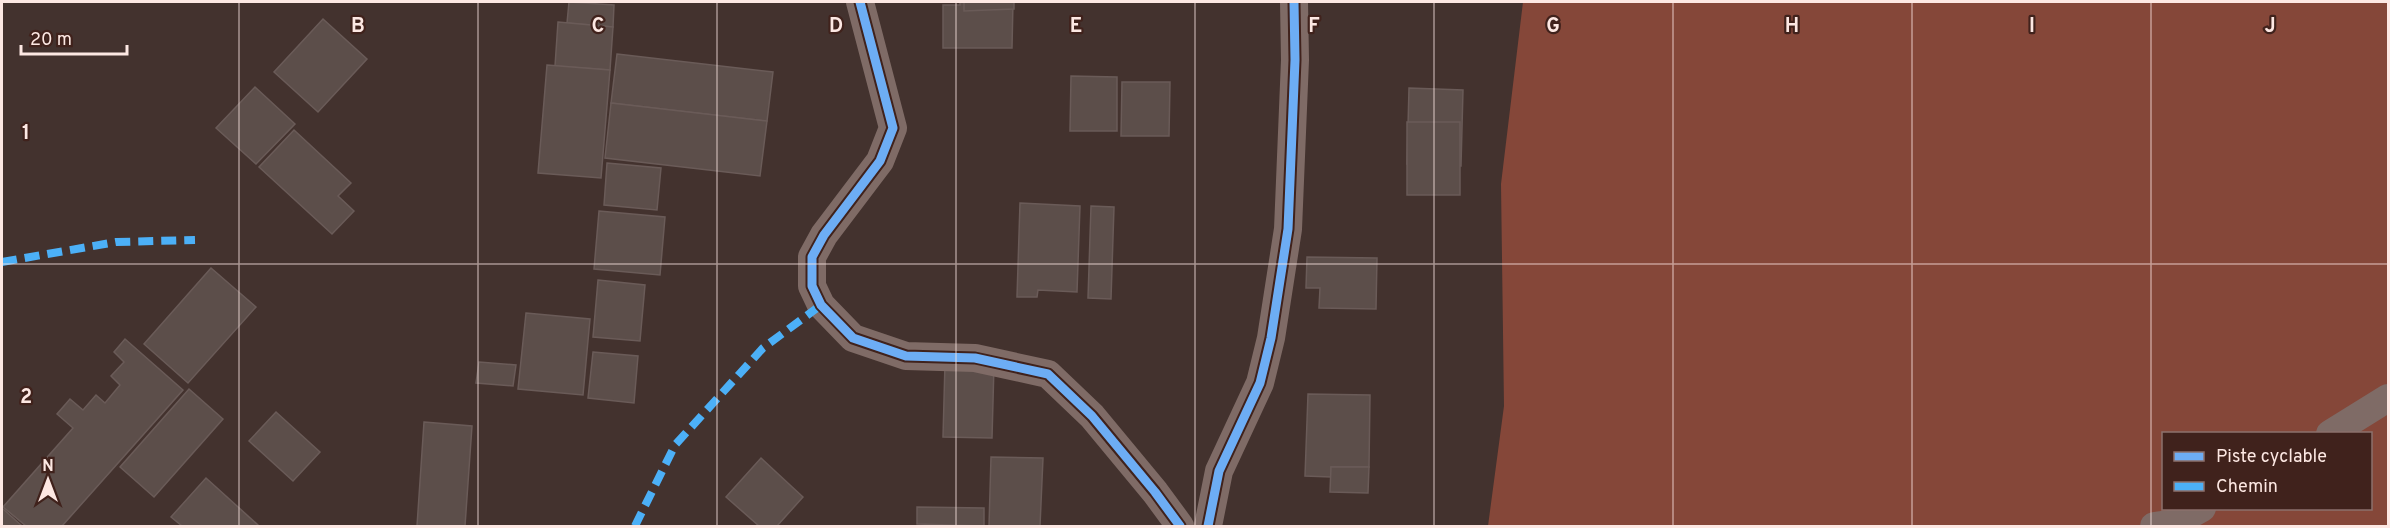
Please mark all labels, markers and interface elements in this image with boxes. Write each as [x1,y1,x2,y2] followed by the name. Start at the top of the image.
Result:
[351,14,365,40] text: B
[592,14,604,40] text: C
[829,14,843,40] text: D
[1070,14,1082,40] text: E
[1308,14,1320,40] text: F
[1546,14,1560,40] text: G
[1785,14,1799,40] text: H
[2029,14,2035,40] text: I
[2264,14,2276,40] text: J
[21,18,128,56] scale bar
[30,29,72,52] text: 20 m
[22,121,30,147] text: 1
[20,385,32,411] text: 2
[2162,432,2372,510] legend
[2216,446,2327,469] text: Piste cyclable
[18,450,78,510] north arrow
[42,457,54,477] text: N
[2216,476,2278,499] text: Chemin

